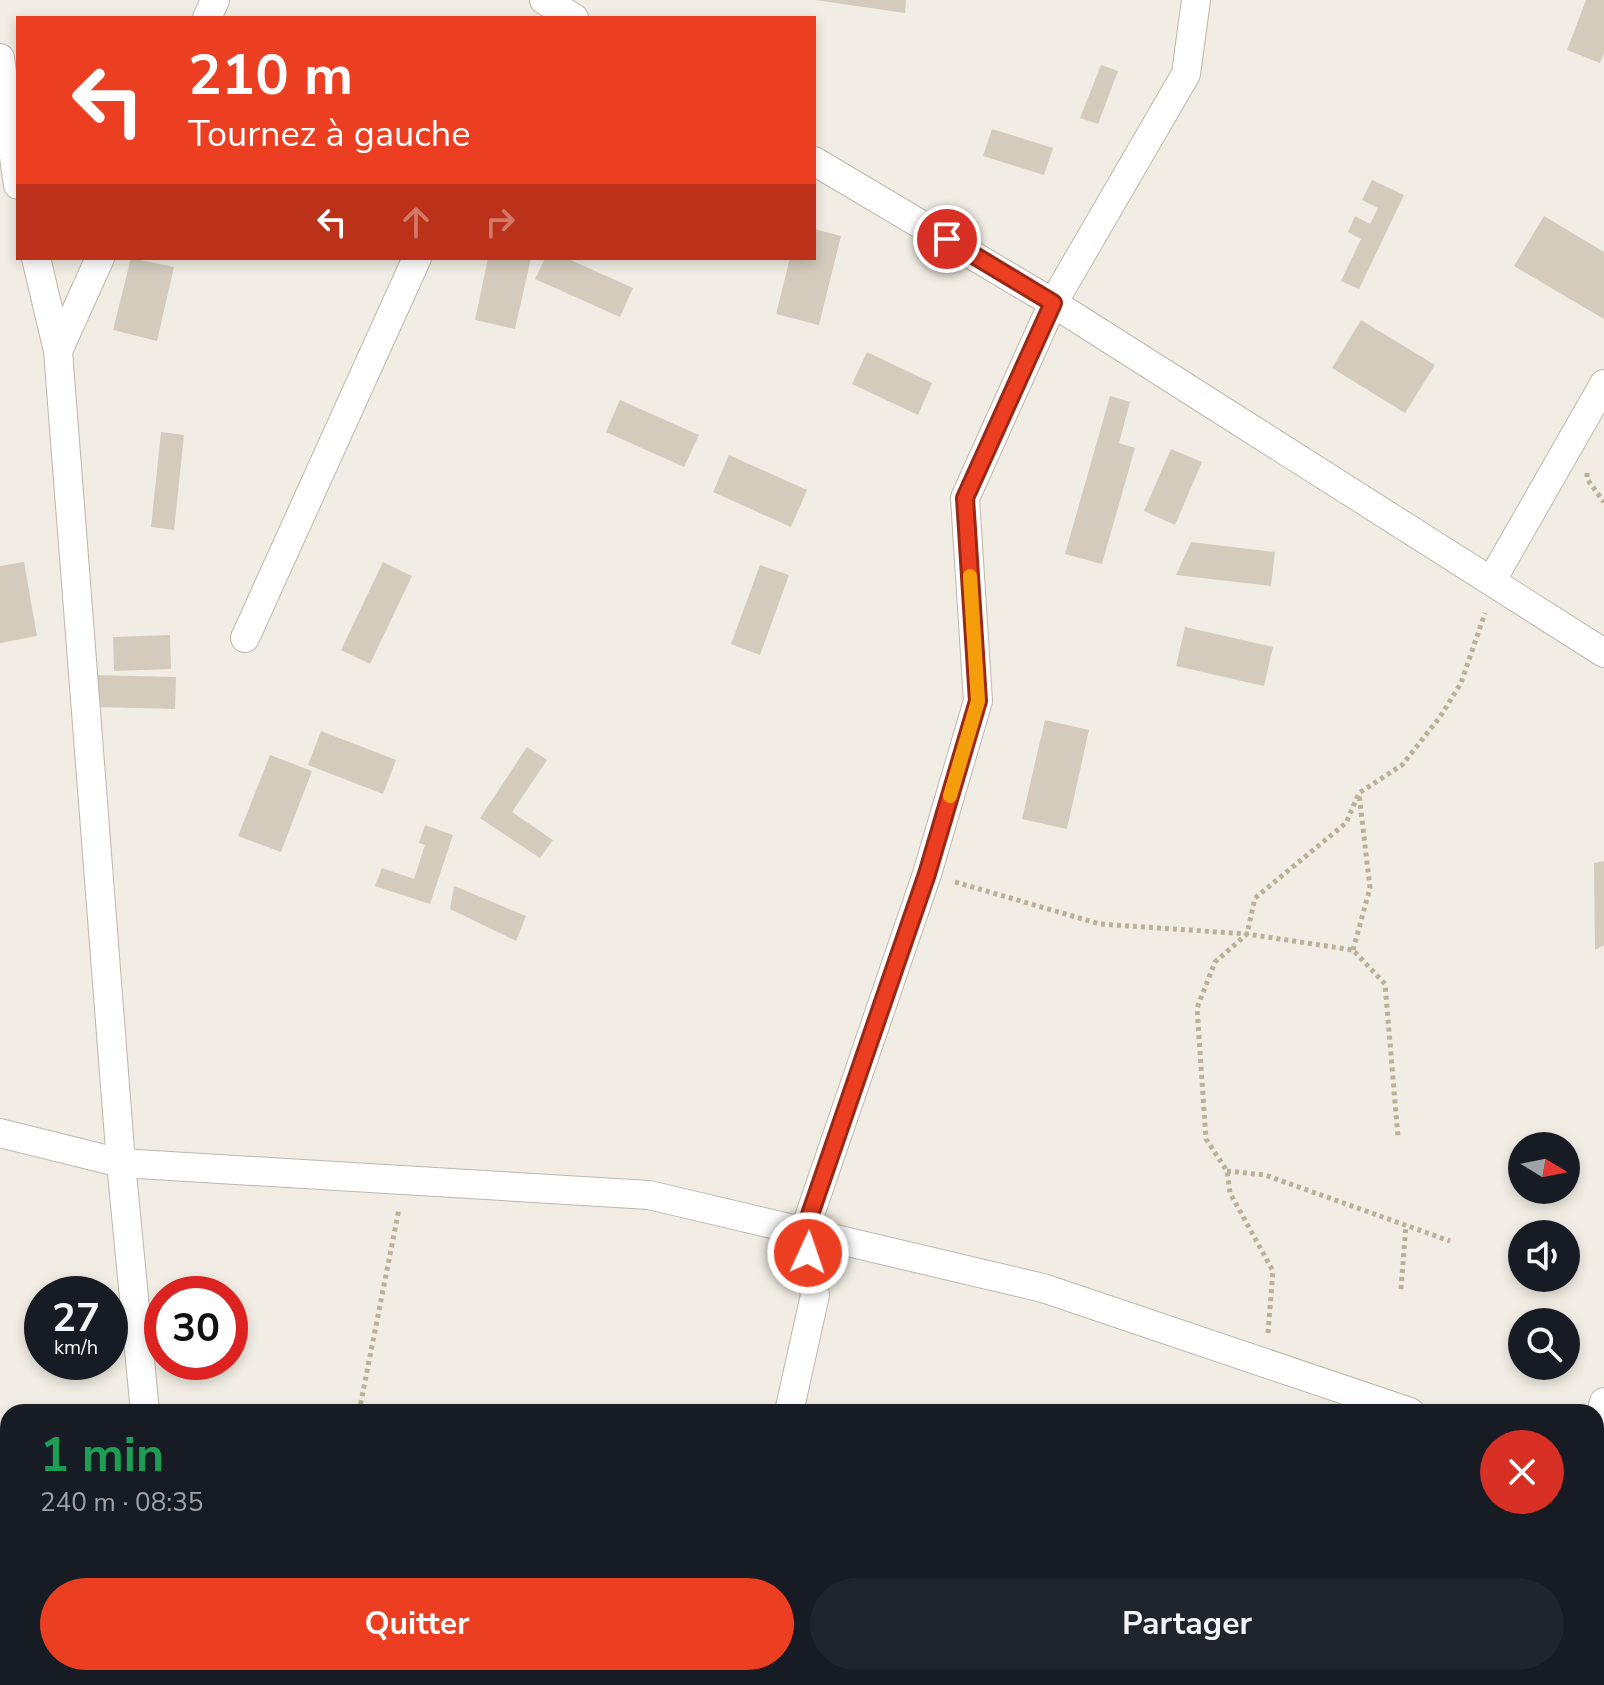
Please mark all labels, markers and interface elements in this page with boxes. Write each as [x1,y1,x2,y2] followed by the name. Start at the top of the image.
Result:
[188,37,353,114] text: 210 m
[56,48,160,152] icon: left
[188,110,470,159] text: Tournez à gauche
[310,200,354,244] icon: left
[394,200,438,244] icon: ahead
[478,200,522,244] icon: right
[913,205,981,273] pin
[925,217,969,261] icon: arrive
[1508,1132,1580,1204] north arrow
[1508,1132,1580,1380] map controls
[766,1211,850,1295] position arrow
[1508,1220,1580,1292] button: sound
[144,1276,248,1380] speed limit sign: 30
[52,1291,100,1345] text: 27
[1508,1308,1580,1380] button: search
[54,1334,98,1361] text: km/h
[40,1422,164,1488] text: 1 min
[1480,1430,1564,1514] button: close
[40,1485,203,1520] text: 240 m · 08:35
[40,1578,794,1670] button: Quitter
[810,1578,1564,1670] button: Partager

